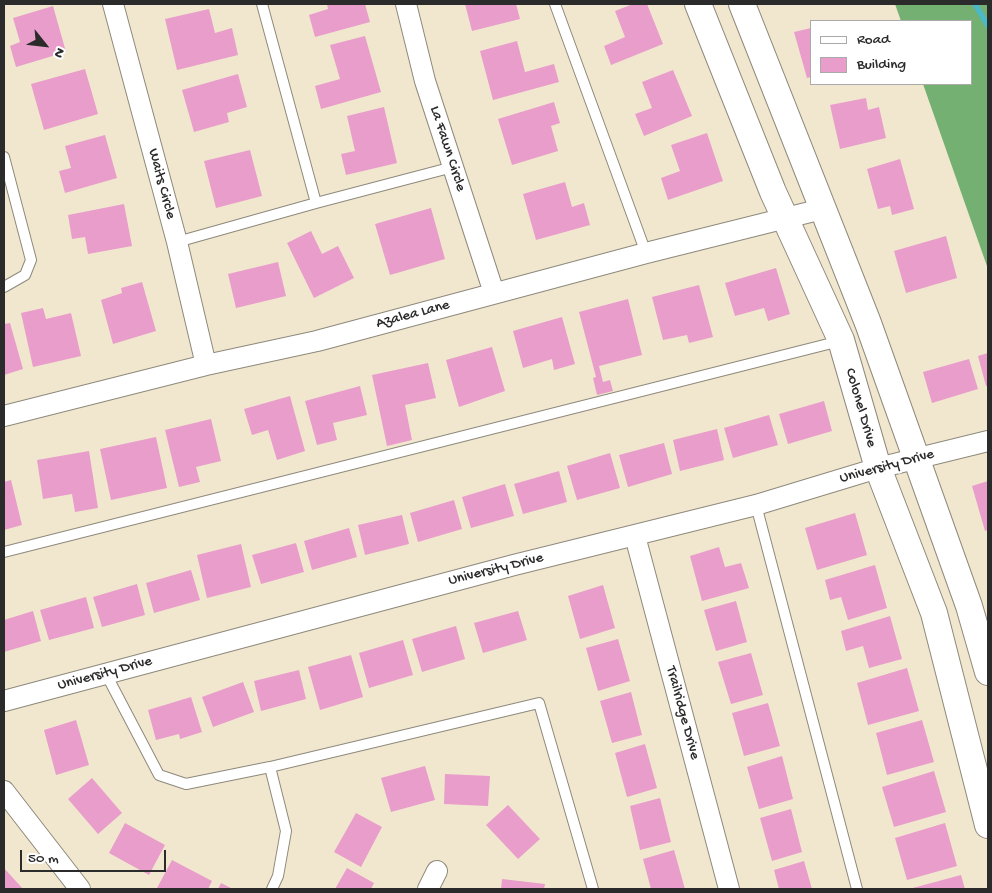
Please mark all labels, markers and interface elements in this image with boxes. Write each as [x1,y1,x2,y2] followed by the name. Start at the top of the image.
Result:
[20,20,70,70] north arrow
[810,20,972,85] legend
[857,31,890,49] text: Road
[49,44,68,61] text: N
[857,56,906,74] text: Building
[425,104,469,194] street label: La Fawn Circle
[143,147,179,221] street label: Waits Circle
[374,297,452,333] street label: Azalea Lane
[840,366,880,450] street label: Colonel Drive
[838,446,936,488] street label: University Drive
[447,550,545,590] street label: University Drive
[56,653,154,695] street label: University Drive
[661,664,703,762] street label: Trailridge Drive
[22,840,169,872] scale bar
[28,850,59,868] text: 50 m

